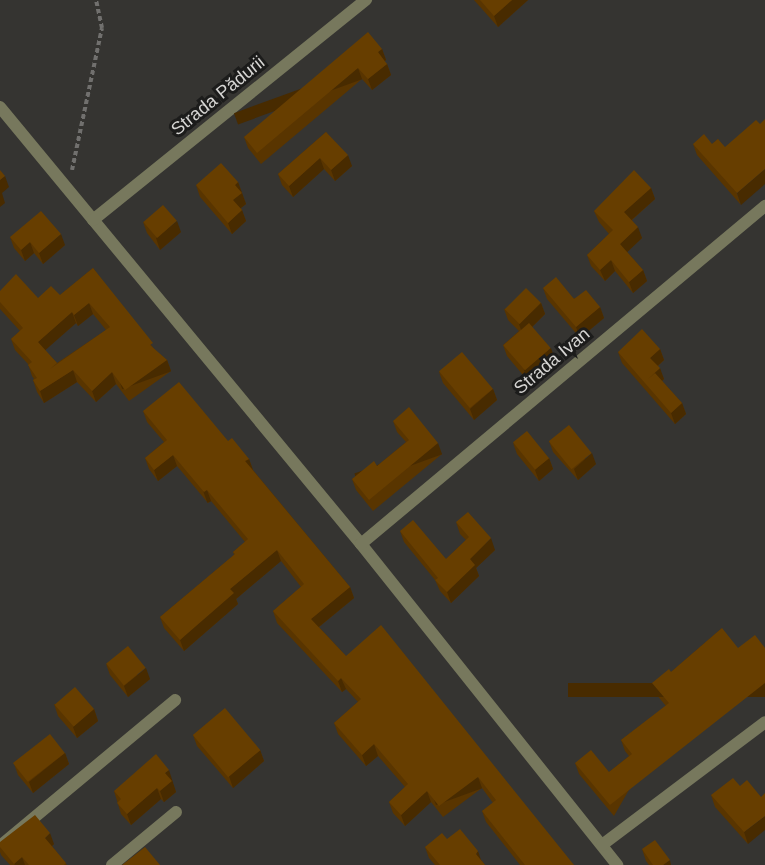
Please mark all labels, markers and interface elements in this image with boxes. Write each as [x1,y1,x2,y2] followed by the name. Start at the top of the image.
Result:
[167,52,269,140] street label: Strada Pădurii
[510,323,594,399] street label: Strada Ivan

